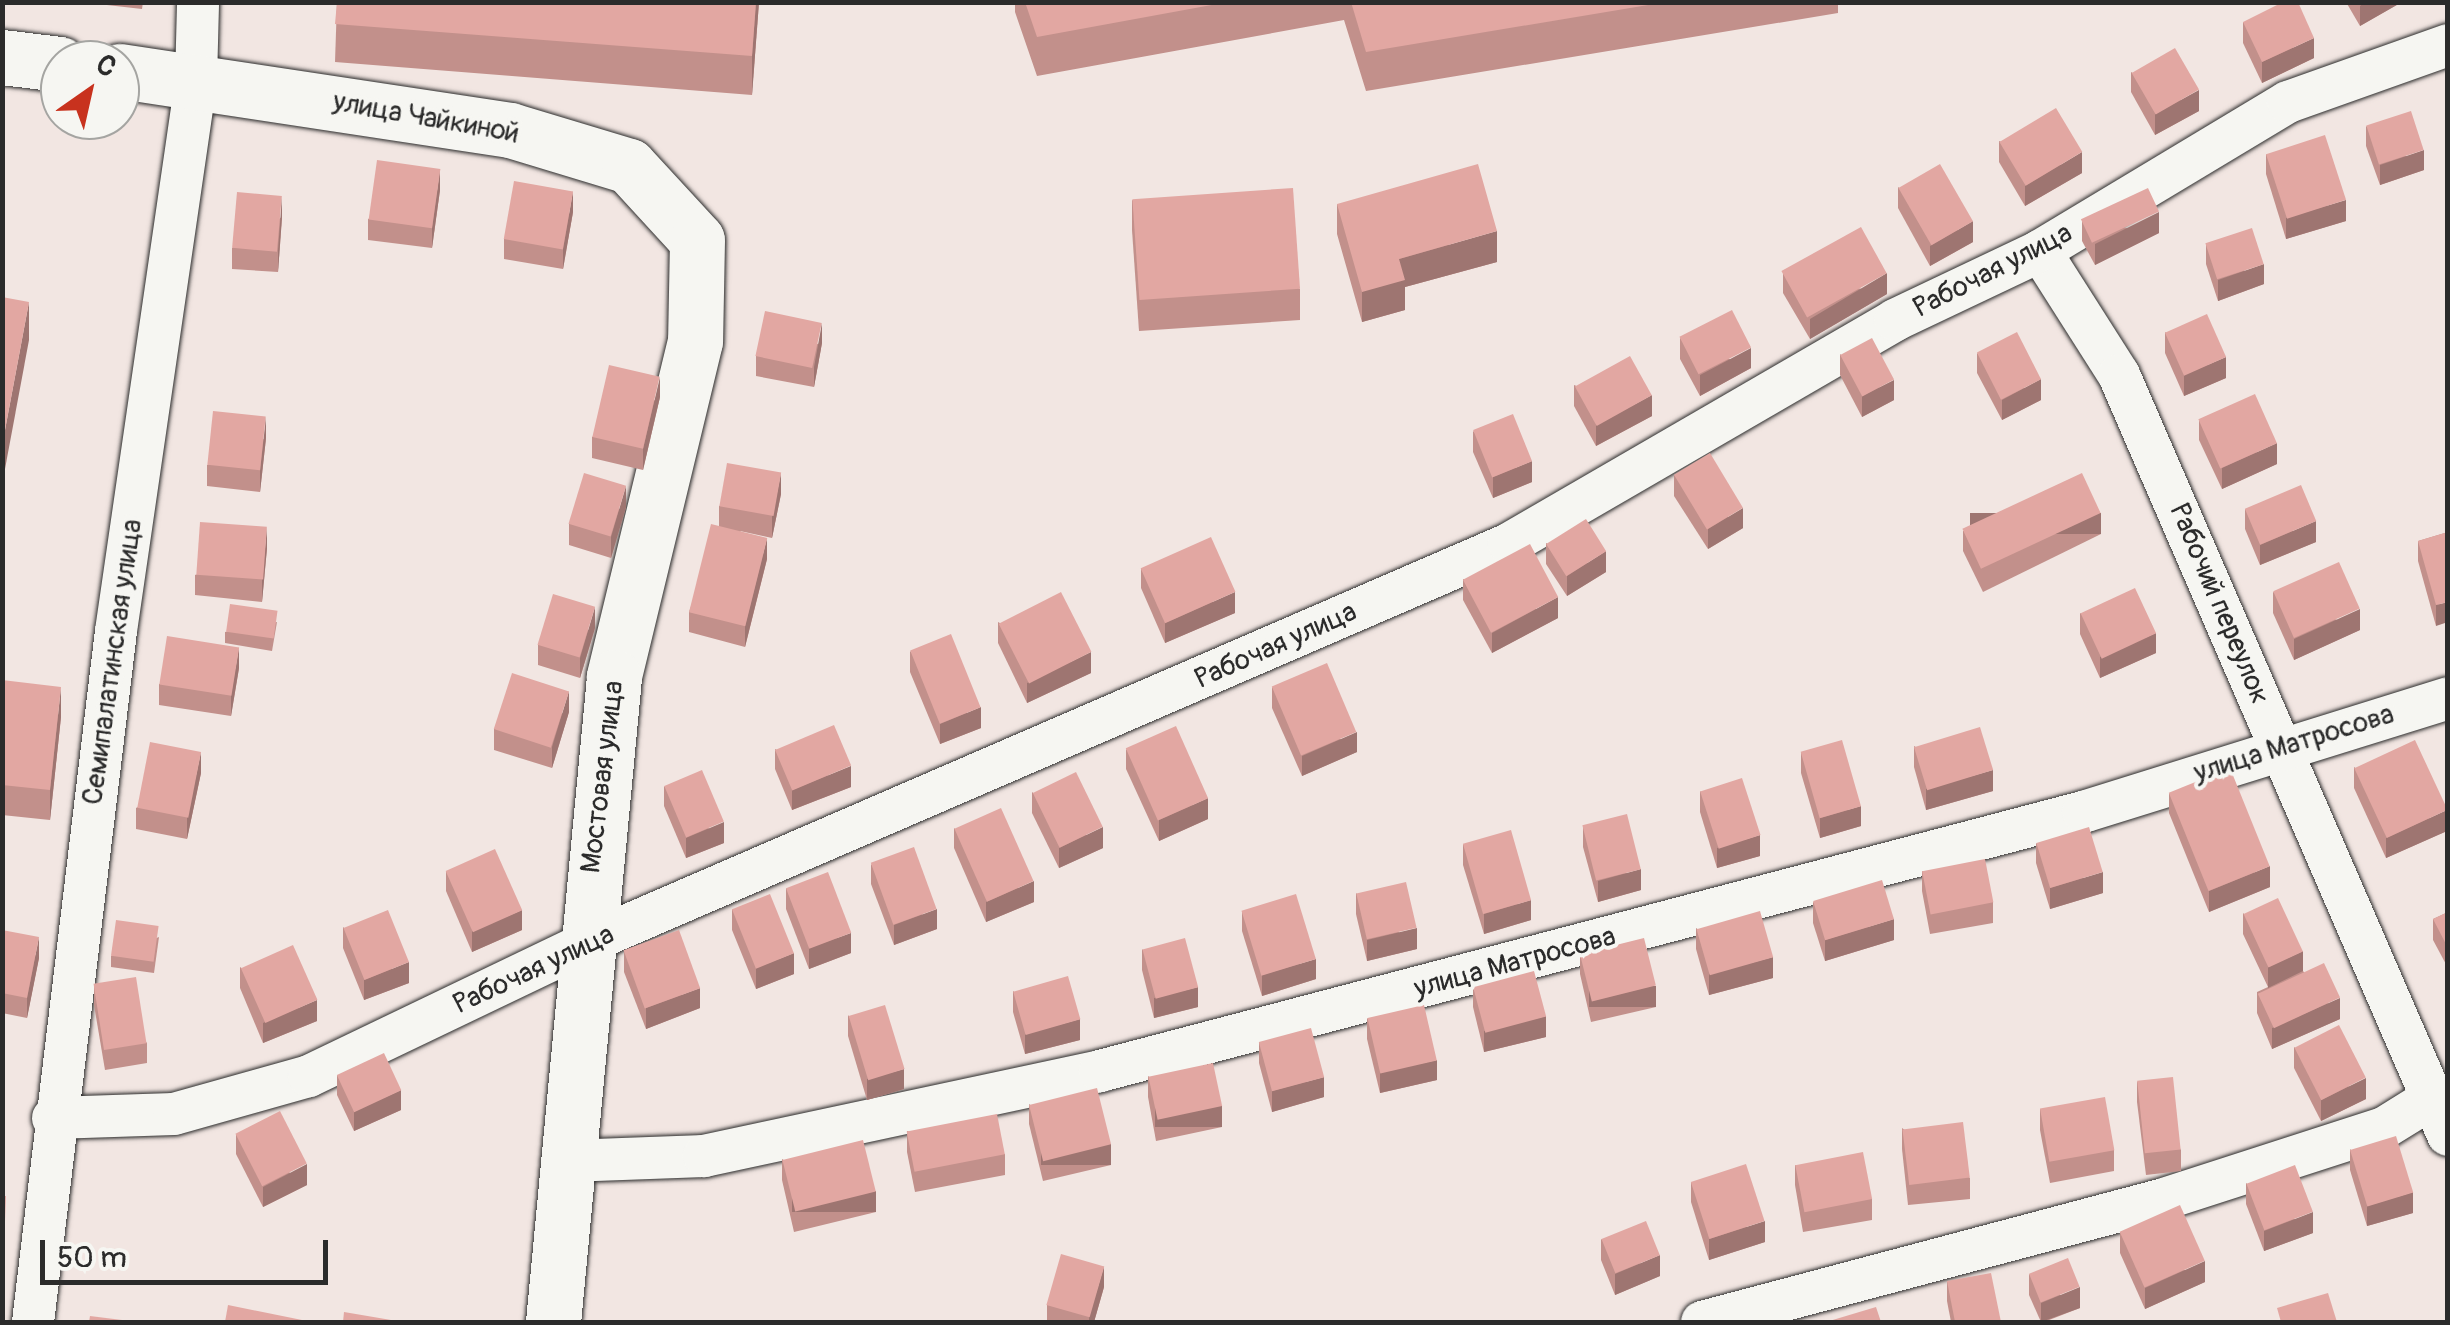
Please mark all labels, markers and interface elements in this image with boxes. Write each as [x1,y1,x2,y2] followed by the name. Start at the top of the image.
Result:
[40,40,140,140] north arrow
[89,47,123,86] text: С
[330,85,522,151] street label: улица Чайкиной
[1908,217,2078,325] street label: Рабочая улица
[2162,499,2276,709] street label: Рабочий переулок
[76,517,150,807] street label: Семипалатинская улица
[1190,595,1362,697] street label: Рабочая улица
[575,679,631,875] street label: Мостовая улица
[2190,698,2398,790] street label: улица Матросова
[448,918,620,1022] street label: Рабочая улица
[1411,920,1619,1006] street label: улица Матросова
[45,1220,332,1282] scale bar
[57,1239,127,1276] text: 50 m

